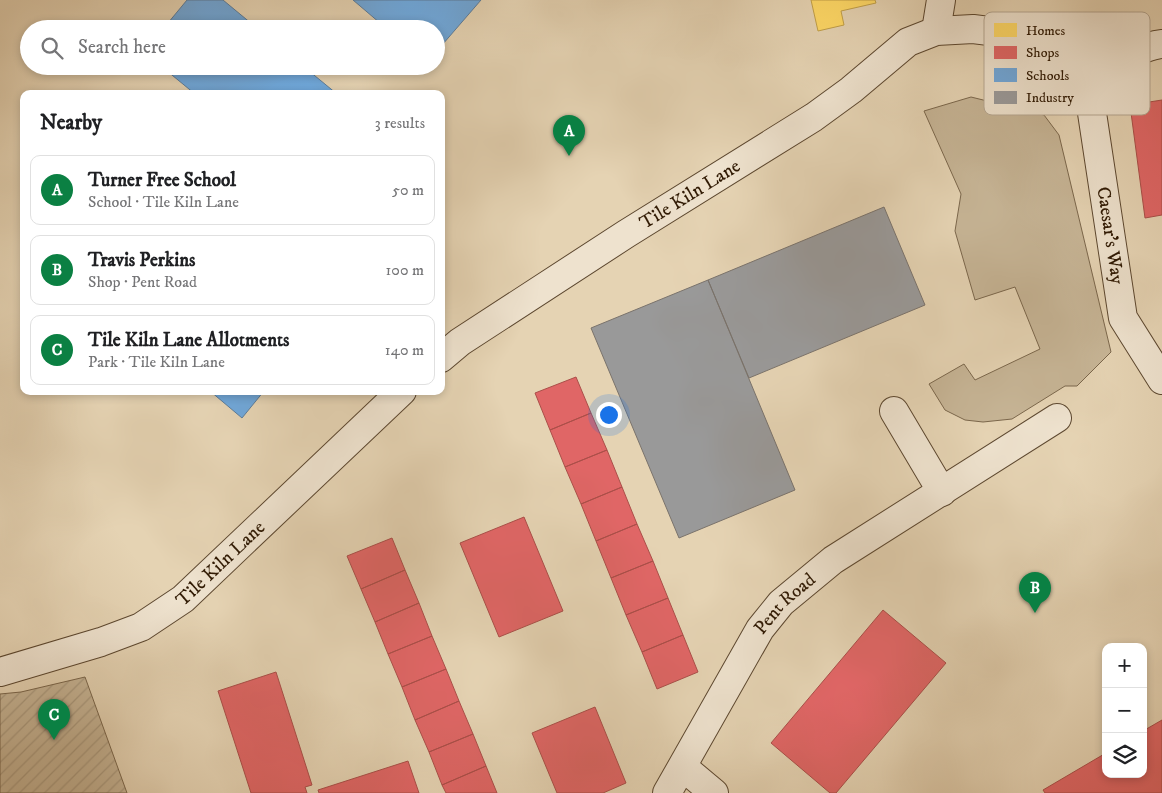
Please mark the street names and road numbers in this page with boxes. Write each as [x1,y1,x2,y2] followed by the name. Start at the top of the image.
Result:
[635,154,745,234] street label: Tile Kiln Lane
[1092,185,1129,287] street label: Caesar's Way
[171,516,270,611] street label: Tile Kiln Lane
[749,568,820,639] street label: Pent Road

